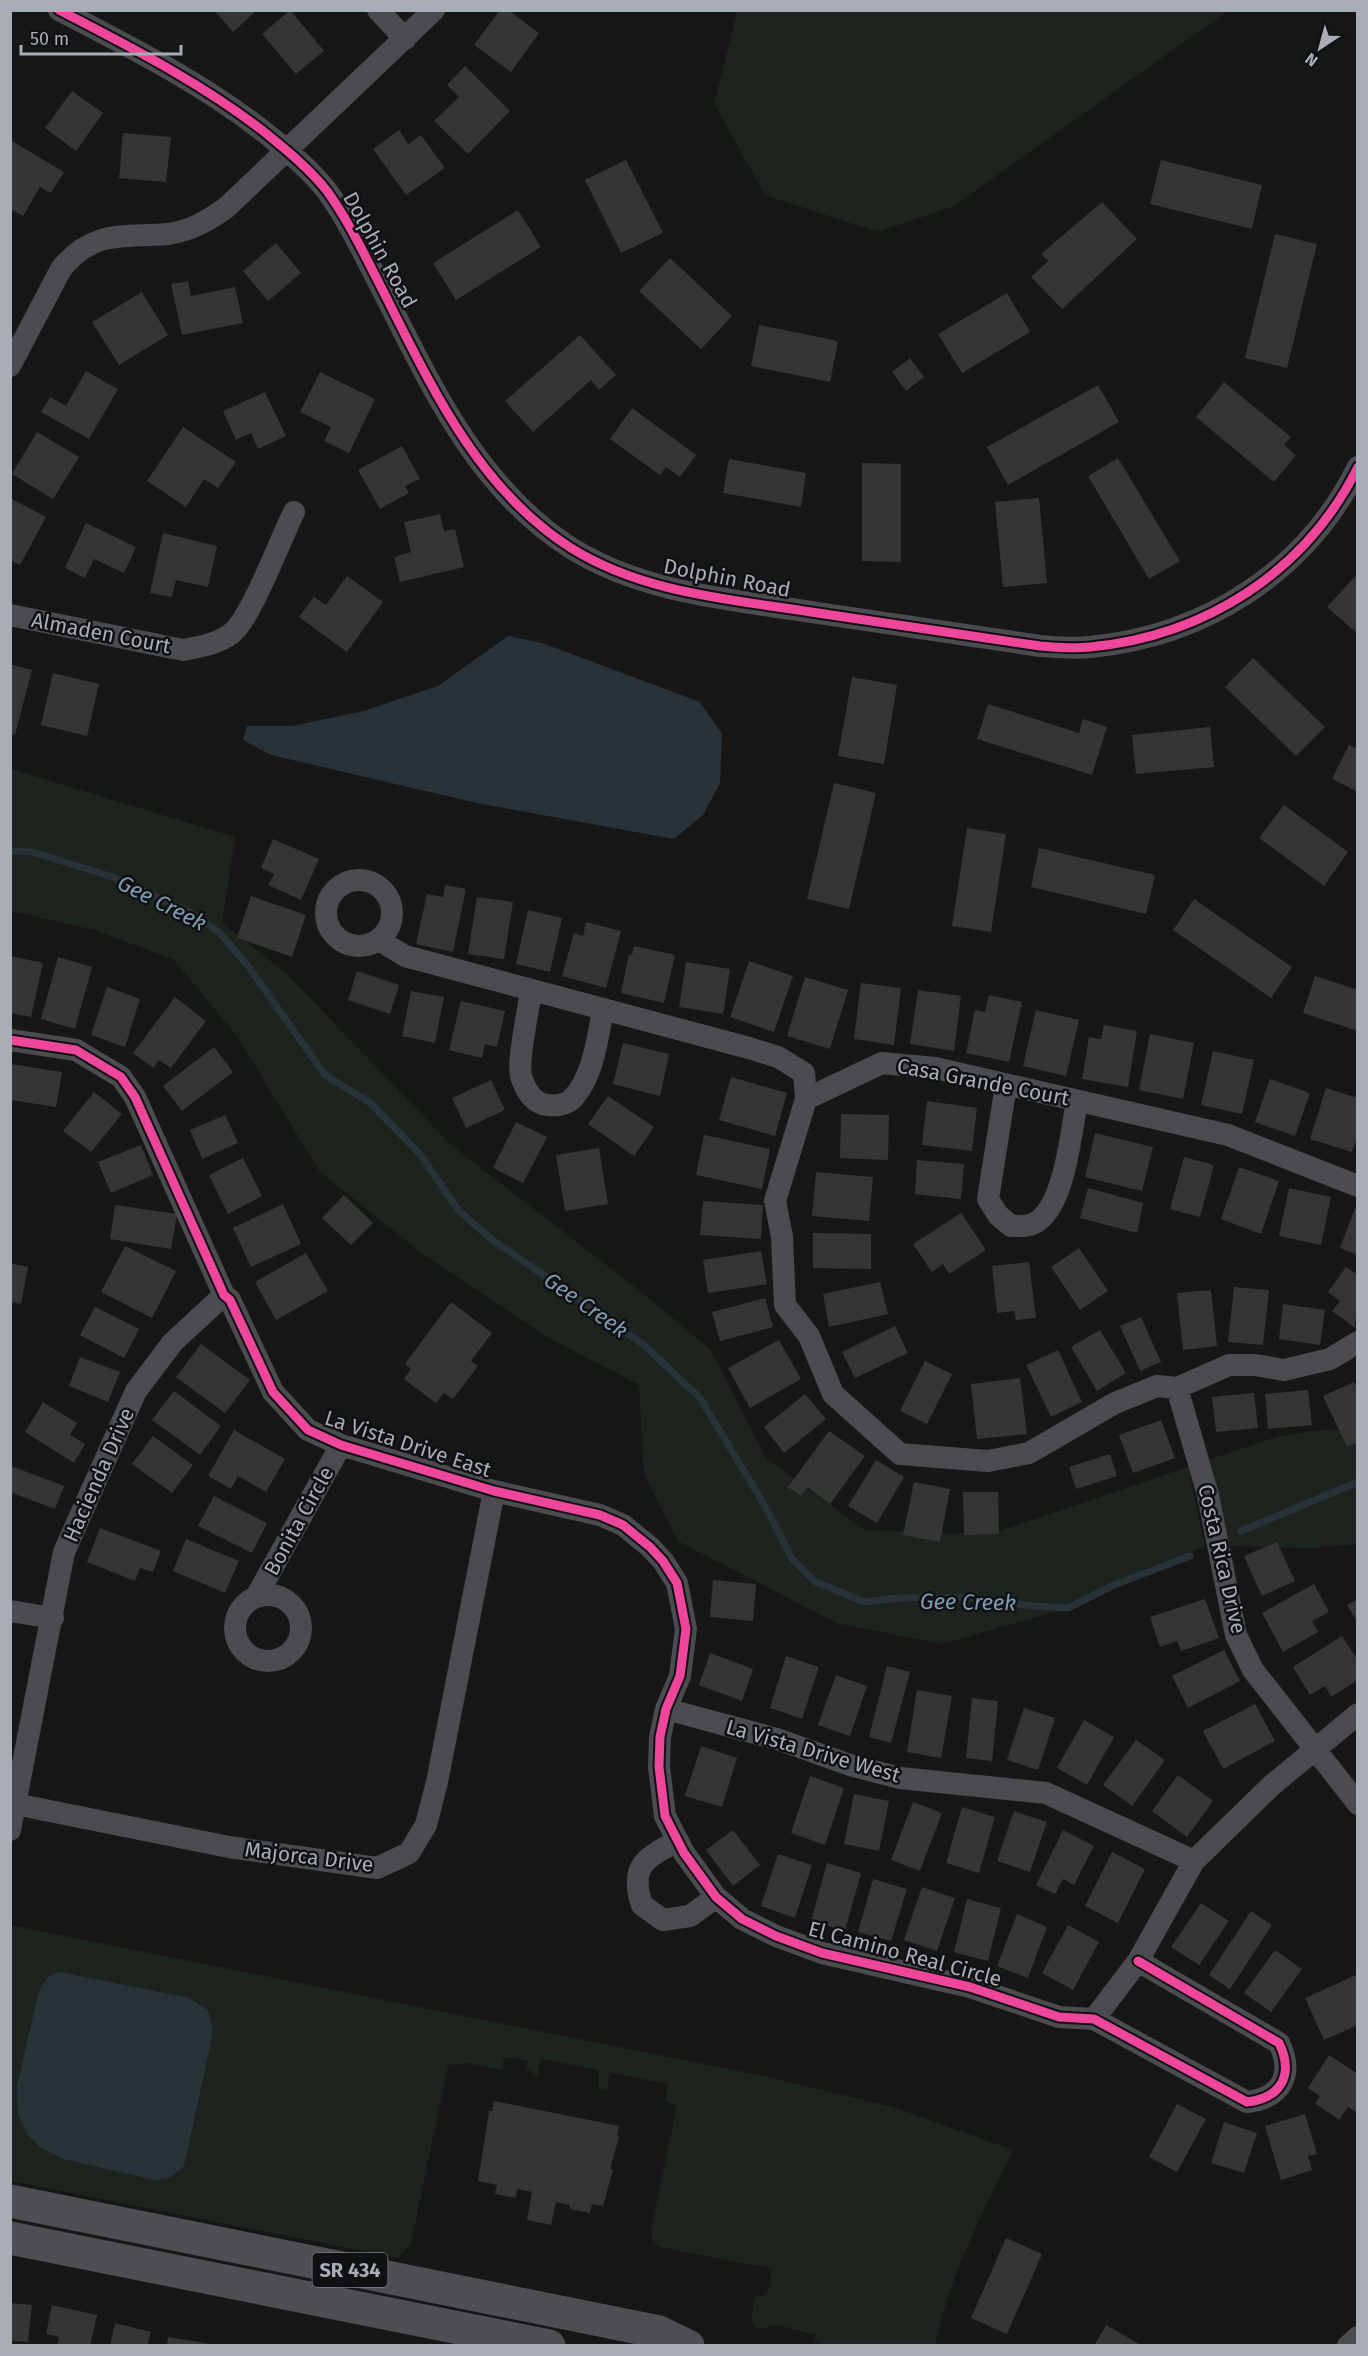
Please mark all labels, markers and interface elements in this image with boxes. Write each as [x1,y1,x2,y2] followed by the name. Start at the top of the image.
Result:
[21,18,182,56] scale bar
[1290,18,1350,78] north arrow
[30,28,69,50] text: 50 m
[1302,49,1321,71] text: N
[337,187,423,313] street label: Dolphin Road
[661,553,793,603] street label: Dolphin Road
[29,607,173,659] street label: Almaden Court
[113,869,211,937] water label: Gee Creek
[895,1053,1072,1112] street label: Casa Grande Court
[539,1266,633,1344] water label: Gee Creek
[58,1404,140,1546] street label: Hacienda Drive
[321,1405,495,1483] street label: La Vista Drive East
[258,1462,340,1580] street label: Bonita Circle
[1192,1482,1252,1636] street label: Costa Rica Drive
[920,1588,1016,1616] water label: Gee Creek
[723,1714,903,1788] street label: La Vista Drive West
[243,1836,375,1878] street label: Majorca Drive
[805,1916,1005,1992] street label: El Camino Real Circle
[312,2253,388,2287] road number: SR 434

